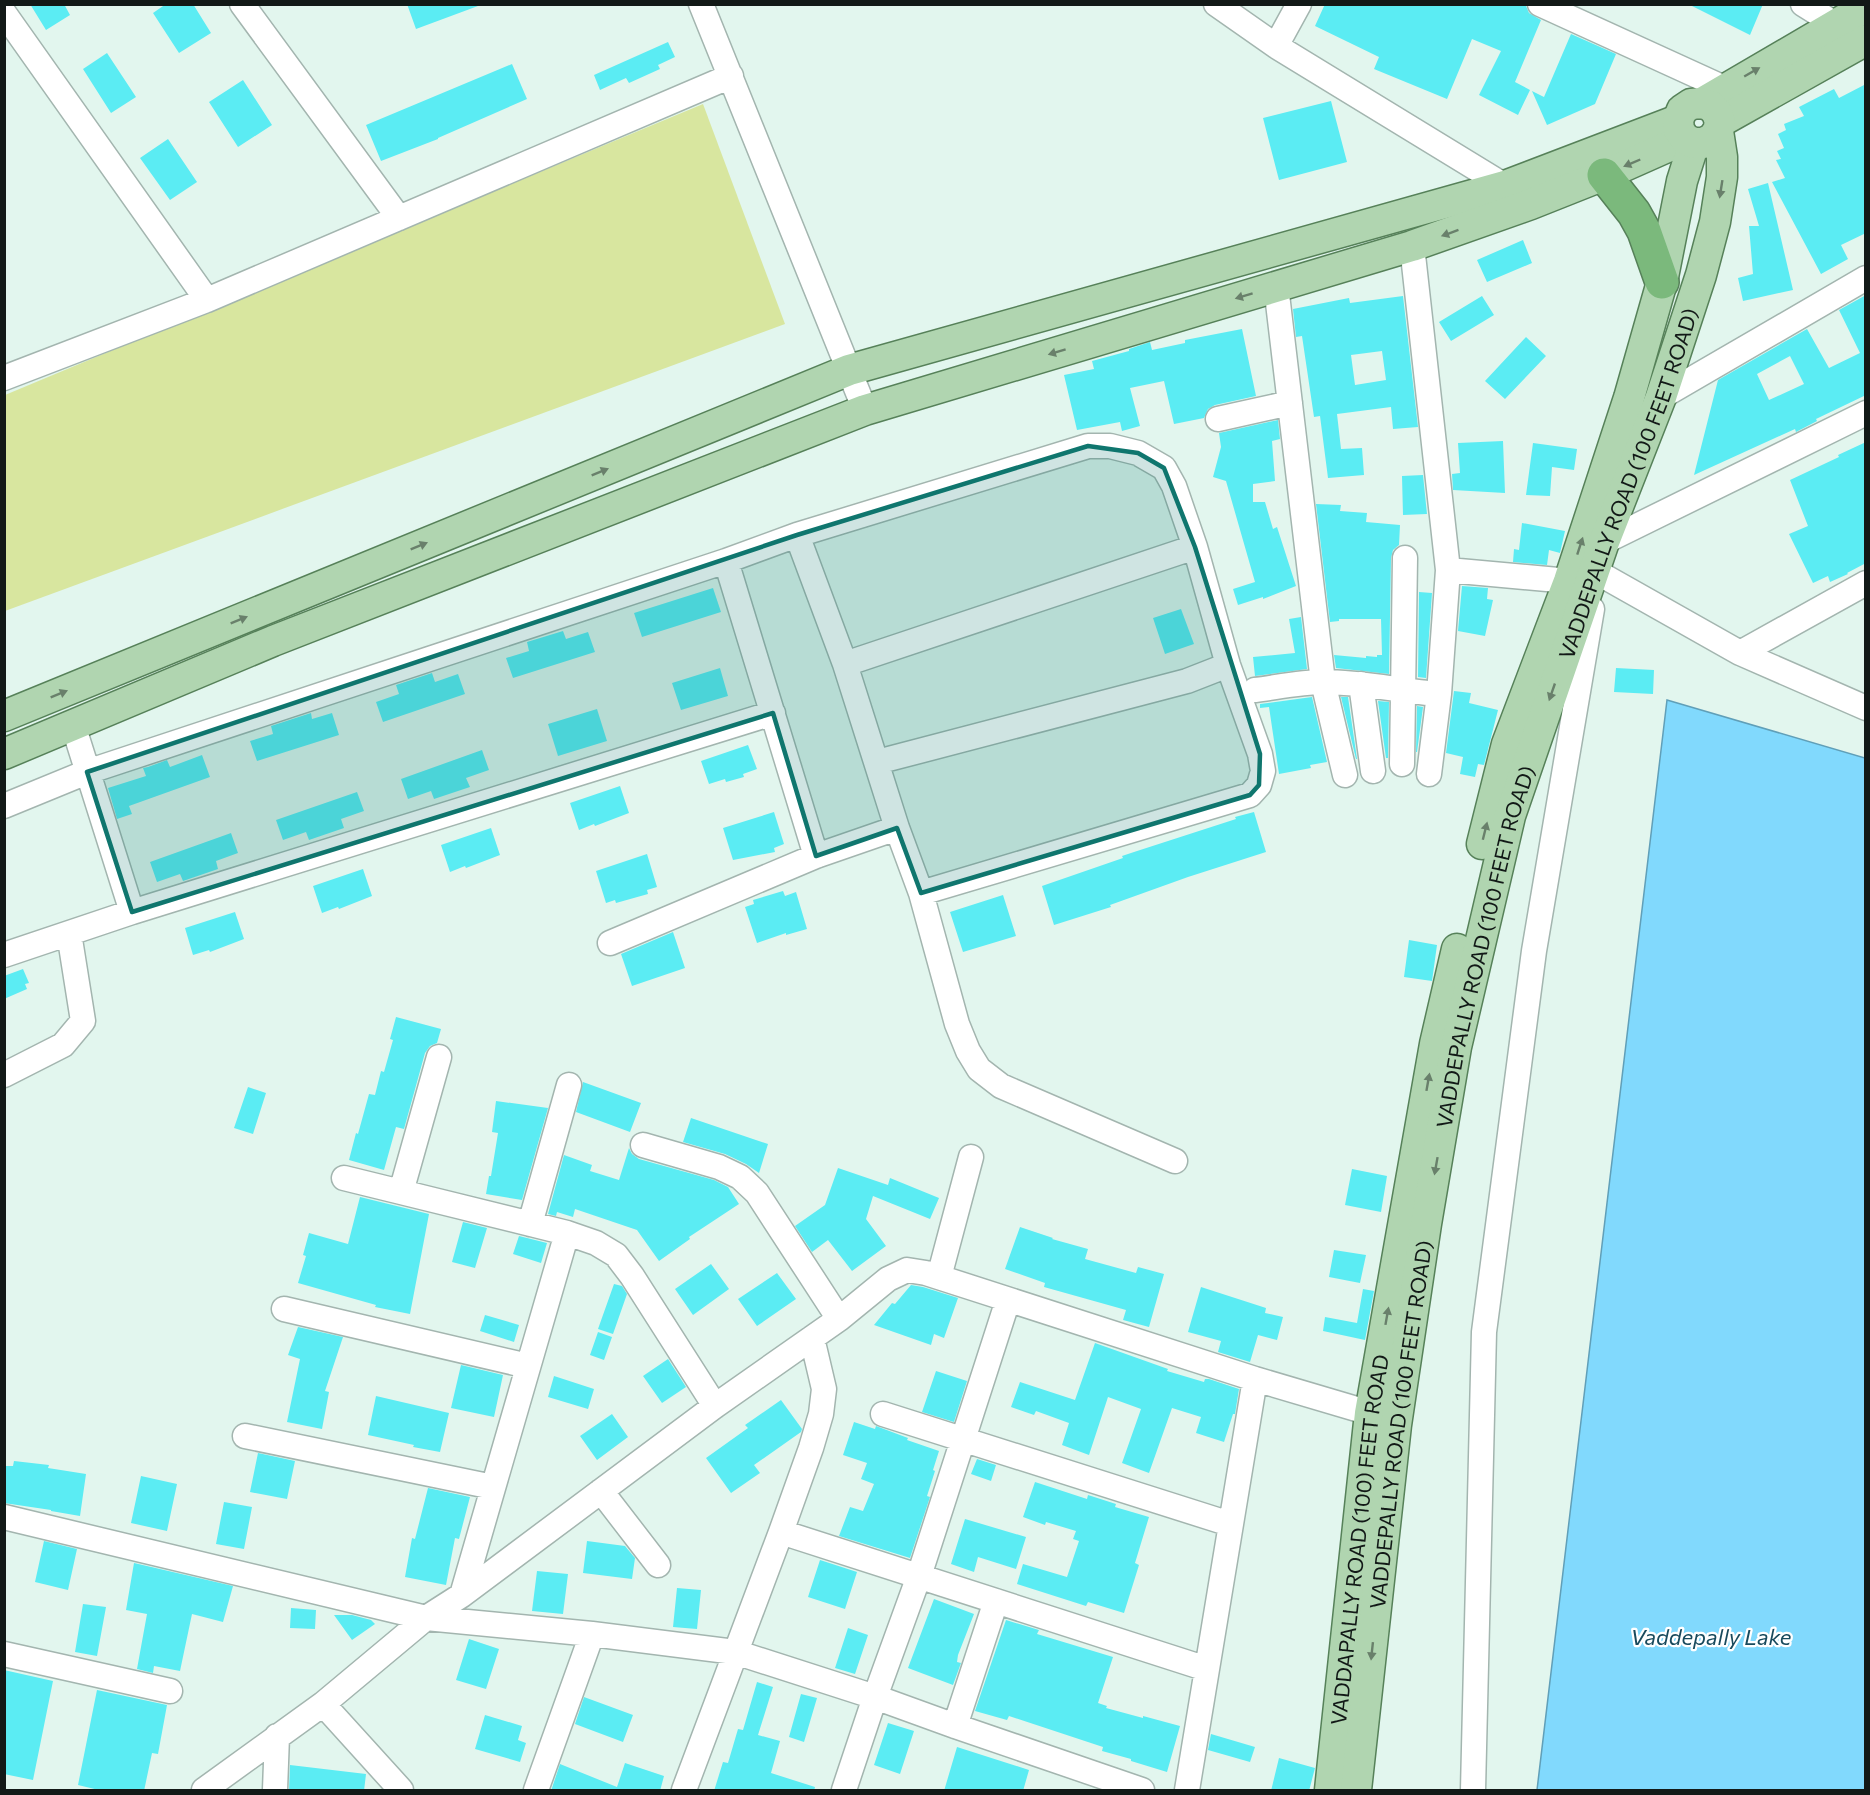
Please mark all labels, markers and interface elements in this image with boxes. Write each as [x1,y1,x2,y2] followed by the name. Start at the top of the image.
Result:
[1744,67,1761,77] one-way arrow
[1623,158,1641,168] one-way arrow
[1716,180,1725,199] one-way arrow
[1441,228,1459,238] one-way arrow
[1234,292,1252,301] one-way arrow
[1552,305,1702,662] street label: VADDEPALLY ROAD (100 FEET ROAD)
[1048,348,1066,357] one-way arrow
[591,467,609,476] one-way arrow
[1576,537,1585,555] one-way arrow
[411,541,429,551] one-way arrow
[230,615,248,624] one-way arrow
[1547,683,1557,701] one-way arrow
[50,689,68,699] one-way arrow
[1430,762,1539,1130] street label: VADDEPALLY ROAD (100 FEET ROAD)
[1481,822,1491,840] one-way arrow
[1424,1073,1433,1092] one-way arrow
[1431,1157,1440,1176] one-way arrow
[1363,1239,1436,1610] street label: VADDEPALLY ROAD (100 FEET ROAD)
[1382,1306,1391,1325] one-way arrow
[1324,1352,1393,1726] street label: VADDAPALLY ROAD (100) FEET ROAD
[1631,1623,1792,1650] water label: Vaddepally Lake
[1367,1641,1376,1660] one-way arrow

